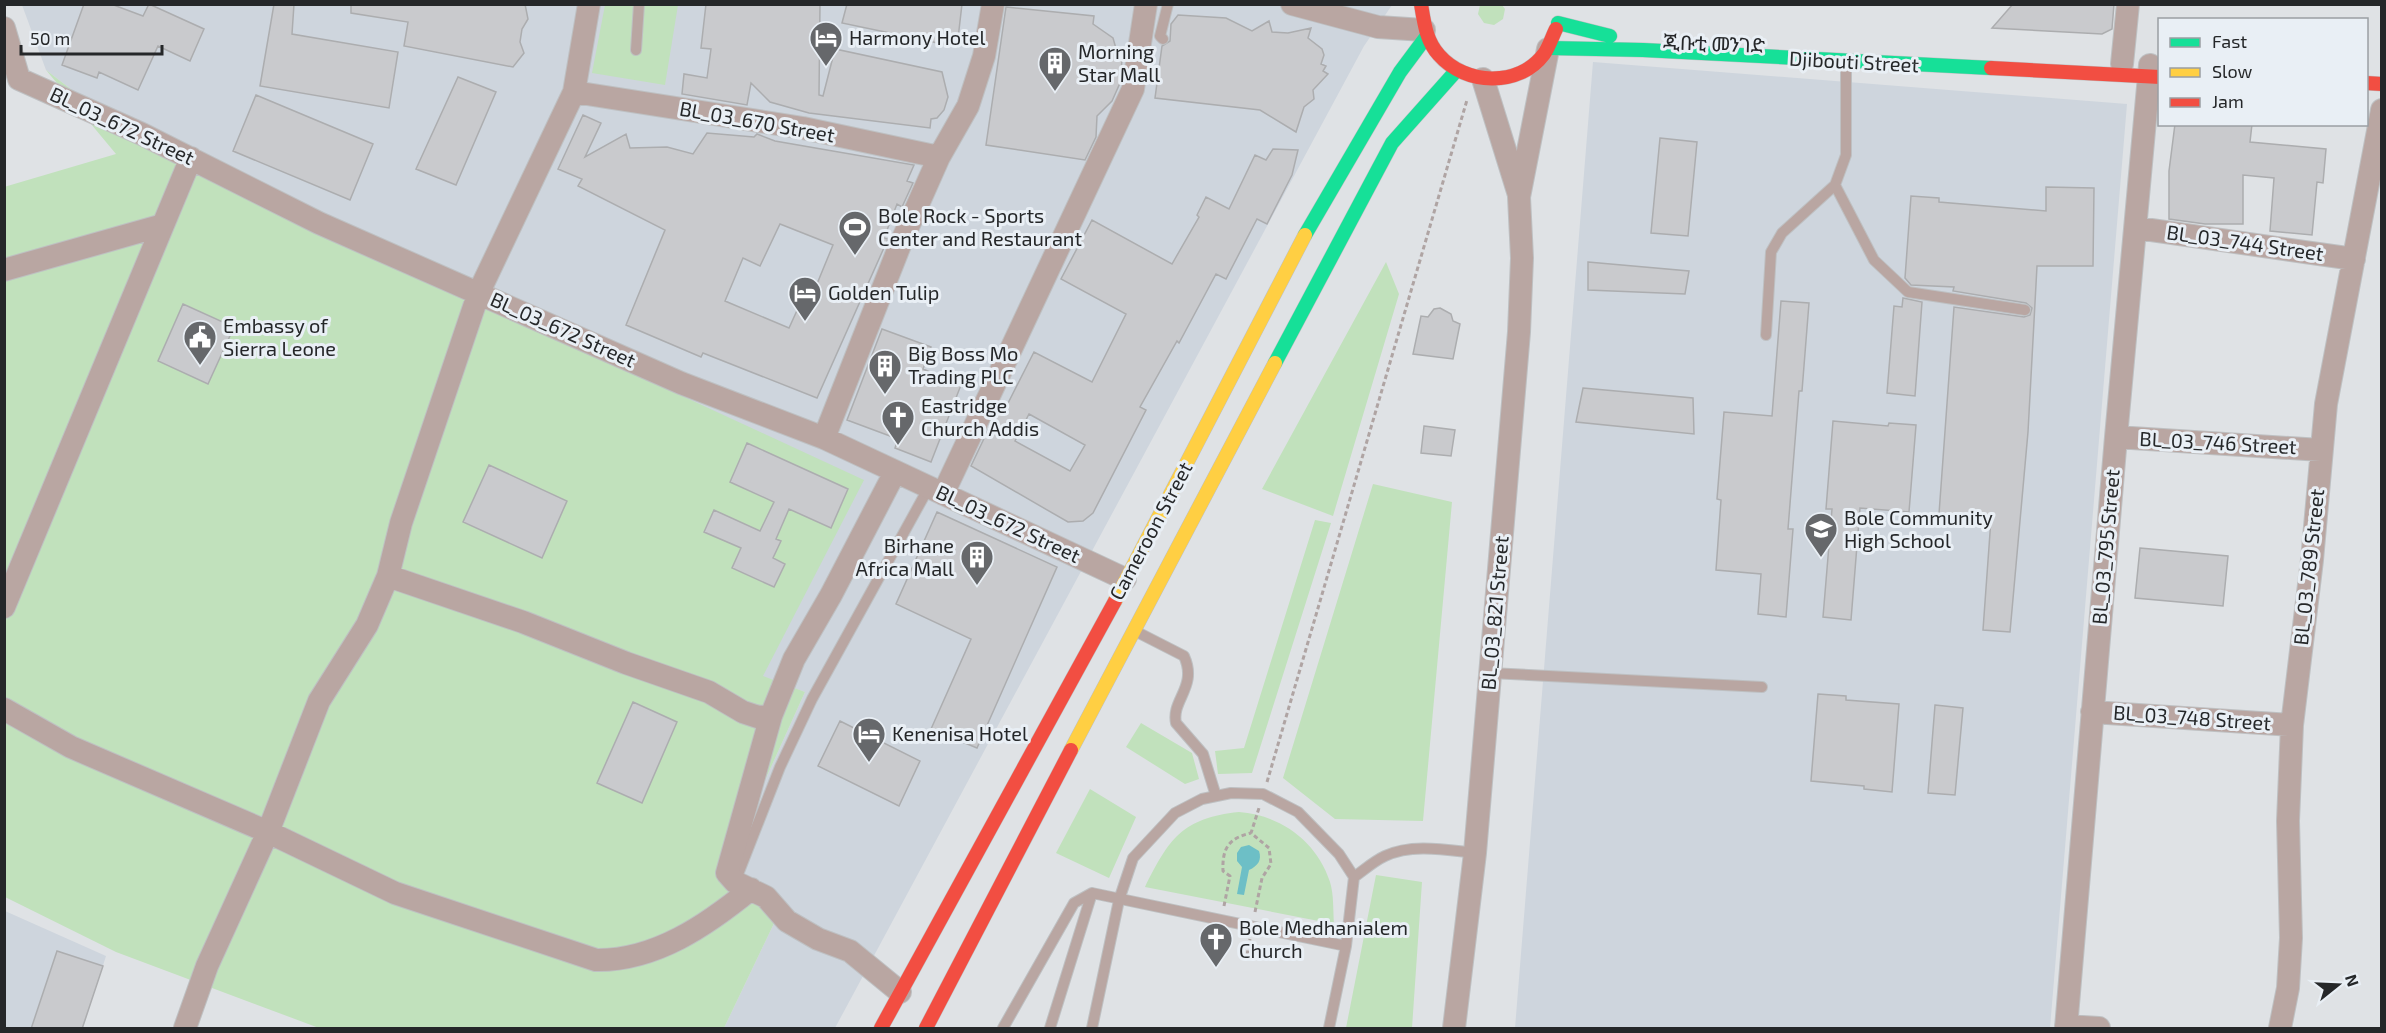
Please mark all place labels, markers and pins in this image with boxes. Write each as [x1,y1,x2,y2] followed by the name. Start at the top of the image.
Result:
[808,20,844,67] hotel icon: Harmony Hotel
[849,25,986,49] place label: Harmony Hotel
[1078,39,1160,86] place label: Morning Star Mall
[1037,45,1073,92] building icon: Morning Star Mall
[878,203,1082,250] place label: Bole Rock - Sports Center and Restaurant
[837,209,873,256] sports icon: Bole Rock - Sports Center and Restaurant
[787,275,823,322] hotel icon: Golden Tulip
[828,280,939,304] place label: Golden Tulip
[223,313,336,360] place label: Embassy of Sierra Leone
[182,319,218,366] public building icon: Embassy of Sierra Leone
[908,341,1018,388] place label: Big Boss Mo Trading PLC
[867,348,903,395] building icon: Big Boss Mo Trading PLC
[921,393,1039,440] place label: Eastridge Church Addis
[880,399,916,446] church icon: Eastridge Church Addis
[1844,505,1993,552] place label: Bole Community High School
[1803,511,1839,558] school or university icon: Bole Community High School
[856,533,954,580] place label: Birhane Africa Mall
[959,539,995,586] building icon: Birhane Africa Mall
[851,716,887,763] hotel icon: Kenenisa Hotel
[892,721,1028,745] place label: Kenenisa Hotel
[1239,915,1408,962] place label: Bole Medhanialem Church
[1198,921,1234,968] church icon: Bole Medhanialem Church

